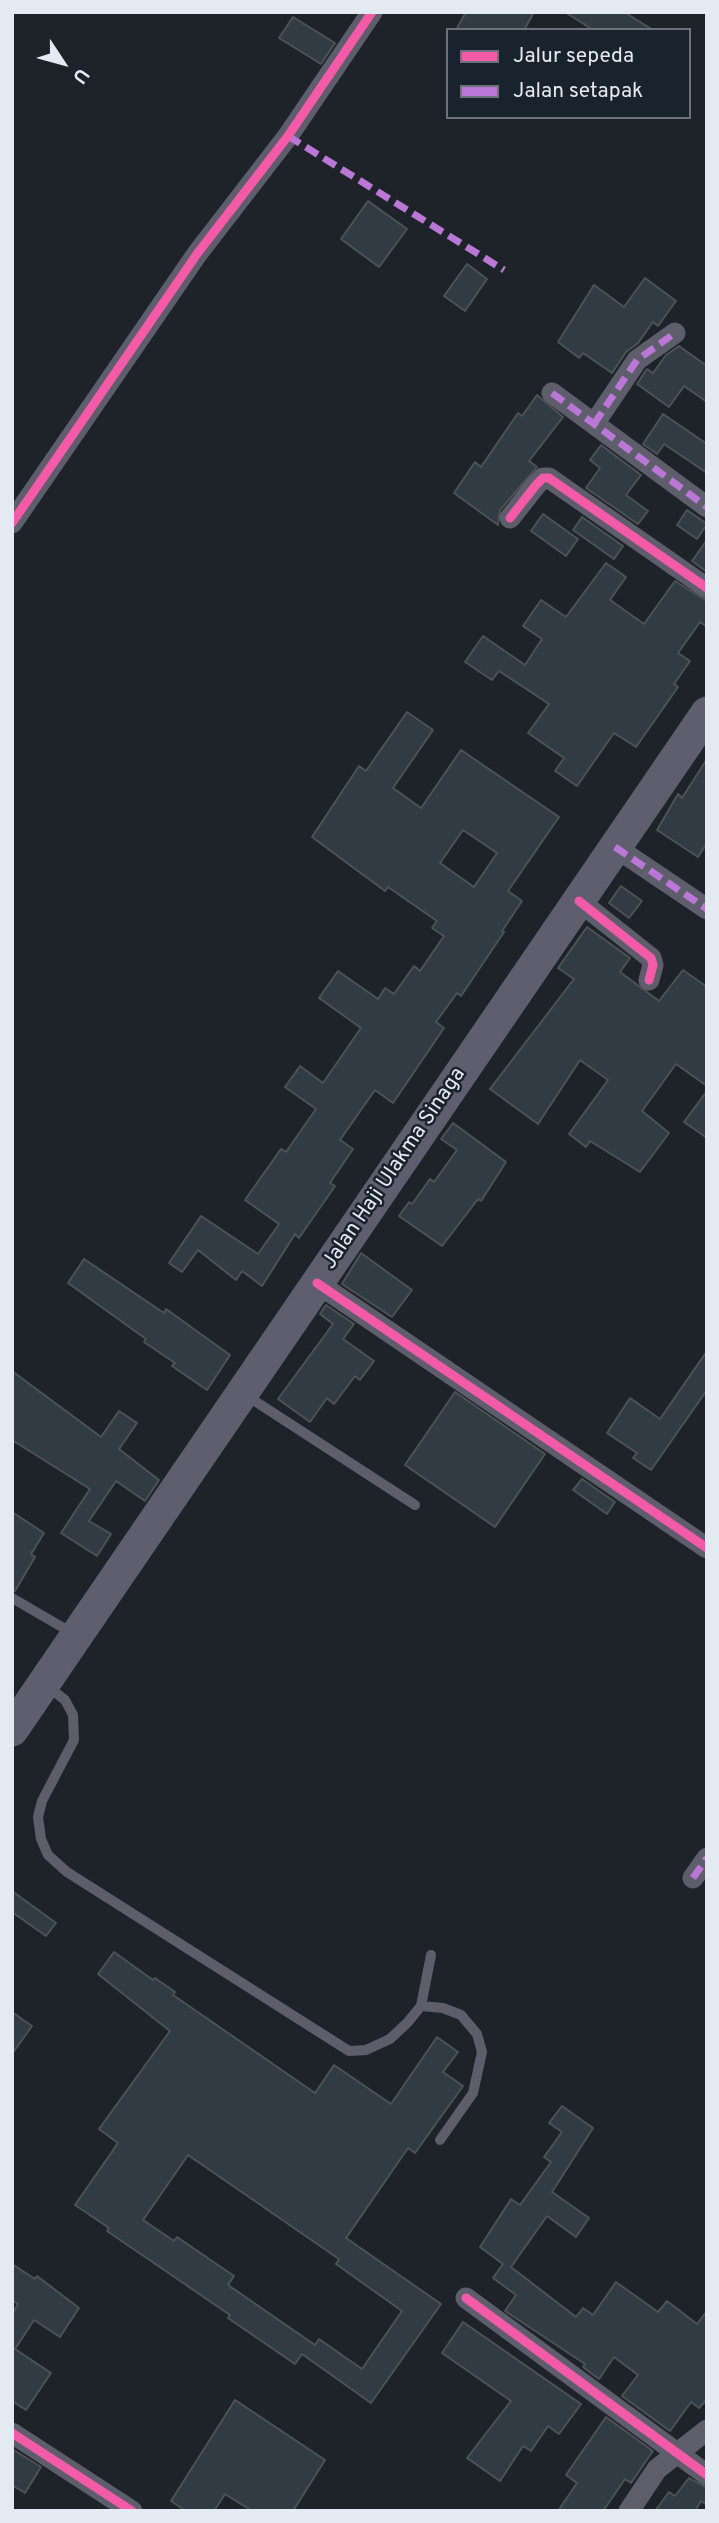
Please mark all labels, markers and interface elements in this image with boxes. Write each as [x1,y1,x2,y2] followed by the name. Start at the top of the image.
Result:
[28,28,98,98] north arrow
[446,28,691,119] legend
[513,43,634,70] text: Jalur sepeda
[66,63,94,88] text: U
[513,78,643,105] text: Jalan setapak
[318,1063,472,1275] street label: Jalan Haji Ulakma Sinaga

